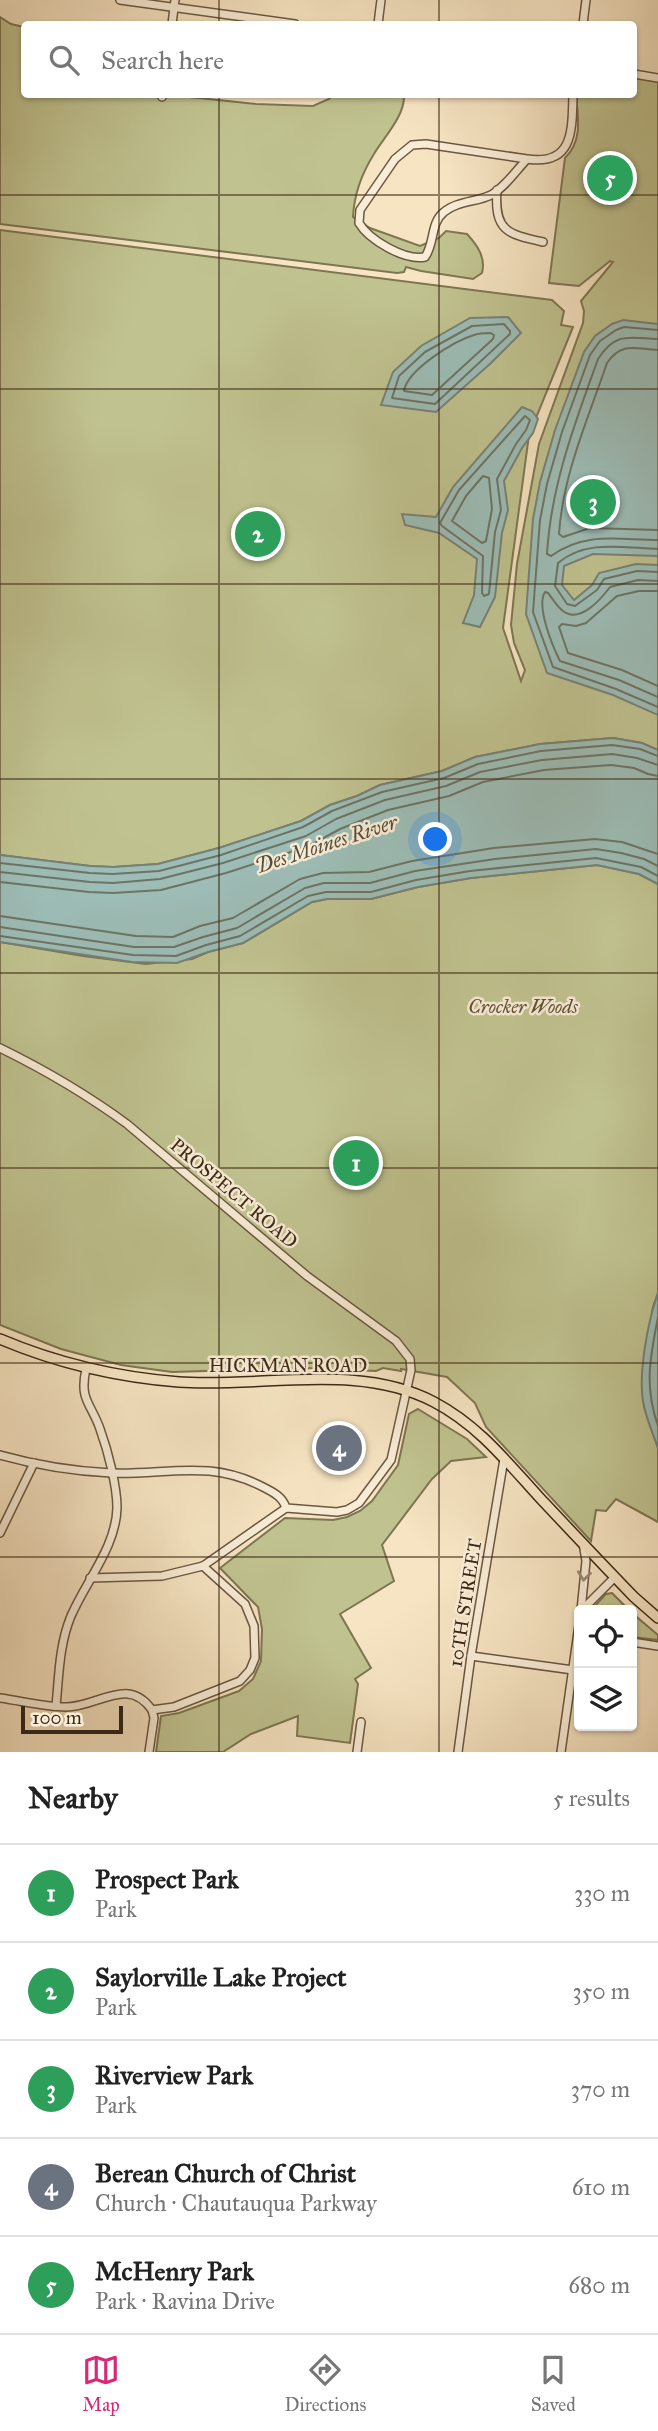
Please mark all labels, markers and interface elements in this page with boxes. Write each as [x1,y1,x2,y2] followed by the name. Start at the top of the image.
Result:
[21,21,637,98] search box
[45,41,83,79] icon: search
[101,44,224,76] text: Search here
[587,152,633,204] pin: 5
[570,476,616,528] pin: 3
[235,508,281,560] pin: 2
[252,808,402,879] water label: Des Moines River
[418,822,452,856] your location
[468,995,578,1018] park label: Crocker Woods
[166,1133,302,1253] street label: PROSPECT ROAD
[333,1137,379,1189] pin: 1
[209,1354,367,1377] street label: HICKMAN ROAD
[316,1422,362,1474] pin: 4
[444,1537,486,1669] street label: 10TH STREET
[576,1570,591,1582] one-way arrow
[574,1605,637,1731] map controls
[574,1605,637,1668] button: locate
[574,1668,637,1731] button: layers
[21,1703,122,1735] scale bar
[32,1706,82,1729] text: 100 m
[28,1780,118,1816] text: Nearby
[553,1784,630,1812] text: 5 results
[95,1863,239,1895] text: Prospect Park
[46,1879,56,1907] text: 1
[574,1879,630,1907] text: 330 m
[95,1895,137,1923] text: Park
[95,1961,347,1993] text: Saylorville Lake Project
[45,1977,57,2005] text: 2
[572,1977,630,2005] text: 350 m
[95,1993,137,2021] text: Park
[95,2059,253,2091] text: Riverview Park
[46,2075,56,2103] text: 3
[571,2075,630,2103] text: 370 m
[95,2091,137,2119] text: Park
[95,2157,356,2189] text: Berean Church of Christ
[45,2173,57,2201] text: 4
[572,2173,630,2201] text: 610 m
[95,2189,377,2217] text: Church · Chautauqua Parkway
[95,2255,254,2287] text: McHenry Park
[46,2271,56,2299] text: 5
[568,2271,630,2299] text: 680 m
[95,2287,275,2315] text: Park · Ravina Drive
[82,2351,120,2416] tab: Map
[284,2351,366,2416] tab: Directions
[531,2351,576,2416] tab: Saved

